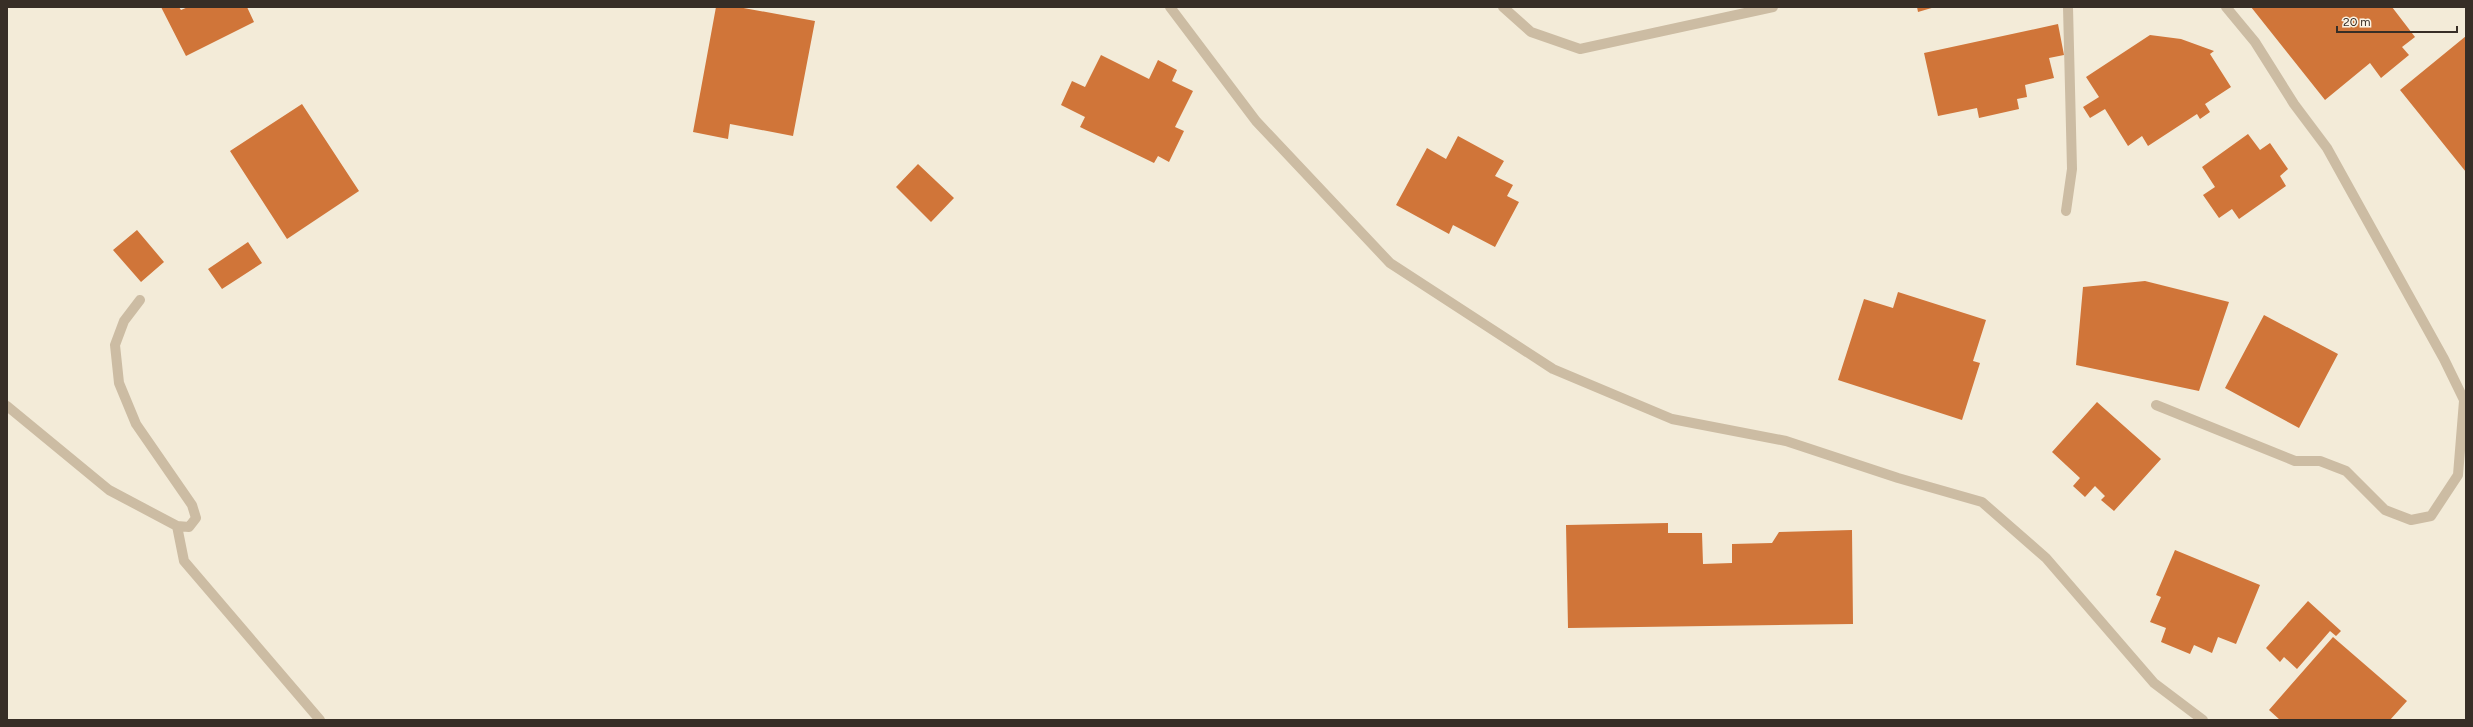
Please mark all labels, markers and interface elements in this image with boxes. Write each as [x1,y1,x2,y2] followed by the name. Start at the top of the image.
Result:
[2337,8,2457,34] scale bar
[2343,15,2371,29] text: 20 m

